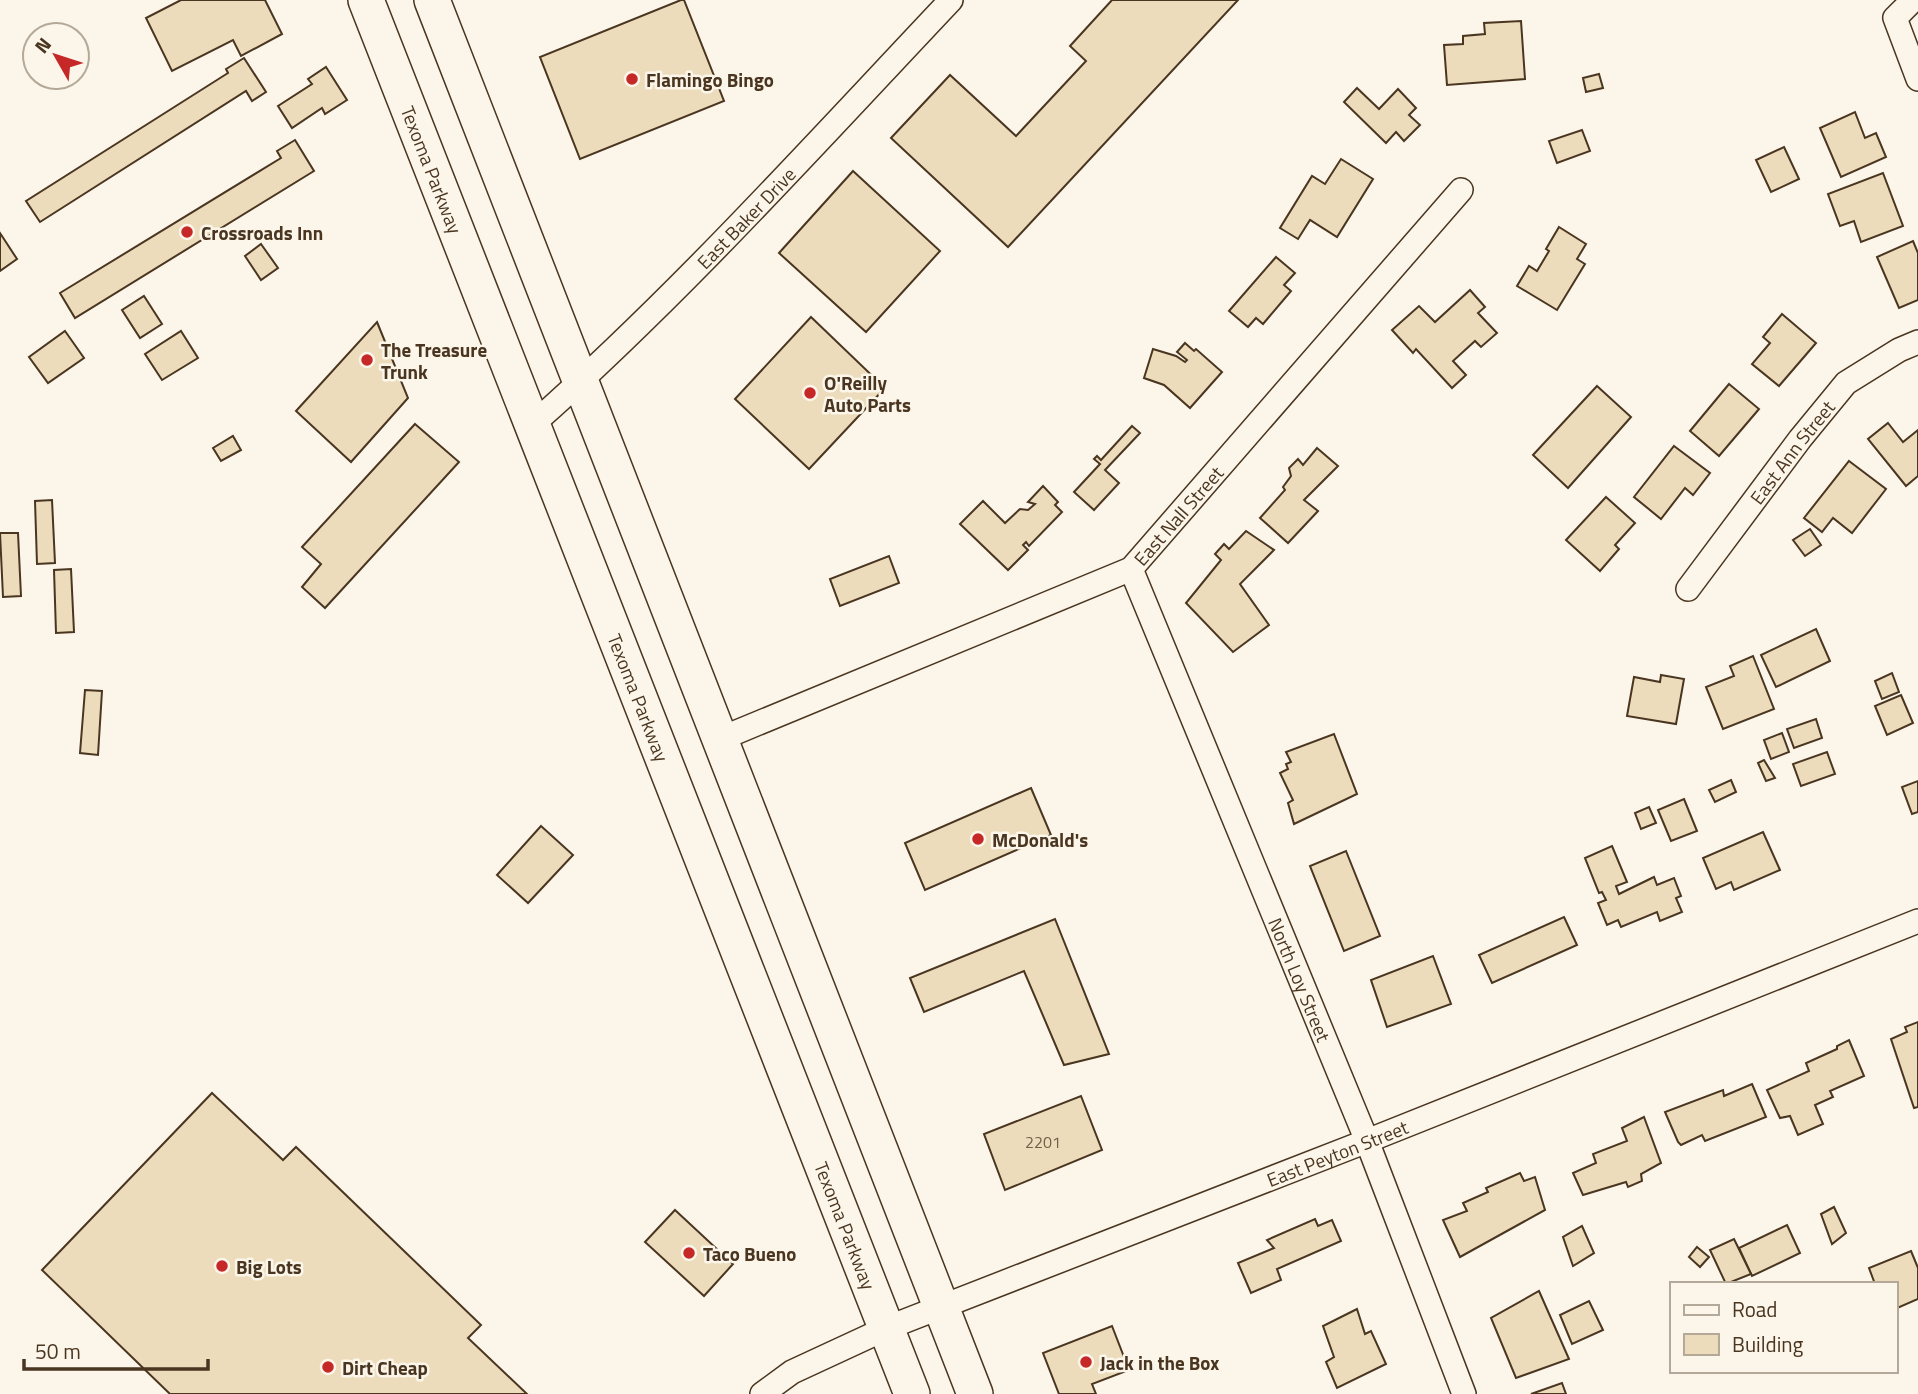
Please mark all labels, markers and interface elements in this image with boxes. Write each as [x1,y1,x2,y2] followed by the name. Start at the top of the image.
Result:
[21,21,91,91] north arrow
[27,31,58,59] text: N
[646,65,774,94] place label: Flamingo Bingo
[624,71,640,87] marker: Flamingo Bingo
[394,101,471,238] street label: Texoma Parkway
[689,160,802,275] street label: East Baker Drive
[201,218,323,247] place label: Crossroads Inn
[179,224,195,240] marker: Crossroads Inn
[381,335,487,386] place label: The Treasure Trunk
[359,352,375,368] marker: The Treasure Trunk
[824,368,911,419] place label: O'Reilly Auto Parts
[802,385,818,401] marker: O'Reilly Auto Parts
[1742,393,1841,510] street label: East Ann Street
[1126,459,1230,572] street label: East Nall Street
[601,629,677,766] street label: Texoma Parkway
[992,825,1088,854] place label: McDonald's
[970,831,986,847] marker: McDonald's
[1262,913,1339,1046] street label: North Loy Street
[1262,1112,1412,1193] street label: East Peyton Street
[1025,1130,1061,1154] house number: 2201
[808,1157,884,1294] street label: Texoma Parkway
[703,1239,796,1268] place label: Taco Bueno
[681,1245,697,1261] marker: Taco Bueno
[236,1252,302,1281] place label: Big Lots
[214,1258,230,1274] marker: Big Lots
[1670,1282,1897,1373] legend
[1732,1293,1777,1325] text: Road
[24,1328,208,1372] scale bar
[1732,1328,1804,1360] text: Building
[35,1335,81,1367] text: 50 m
[1100,1348,1219,1377] place label: Jack in the Box
[342,1353,428,1382] place label: Dirt Cheap
[1078,1354,1094,1370] marker: Jack in the Box
[320,1359,336,1375] marker: Dirt Cheap

